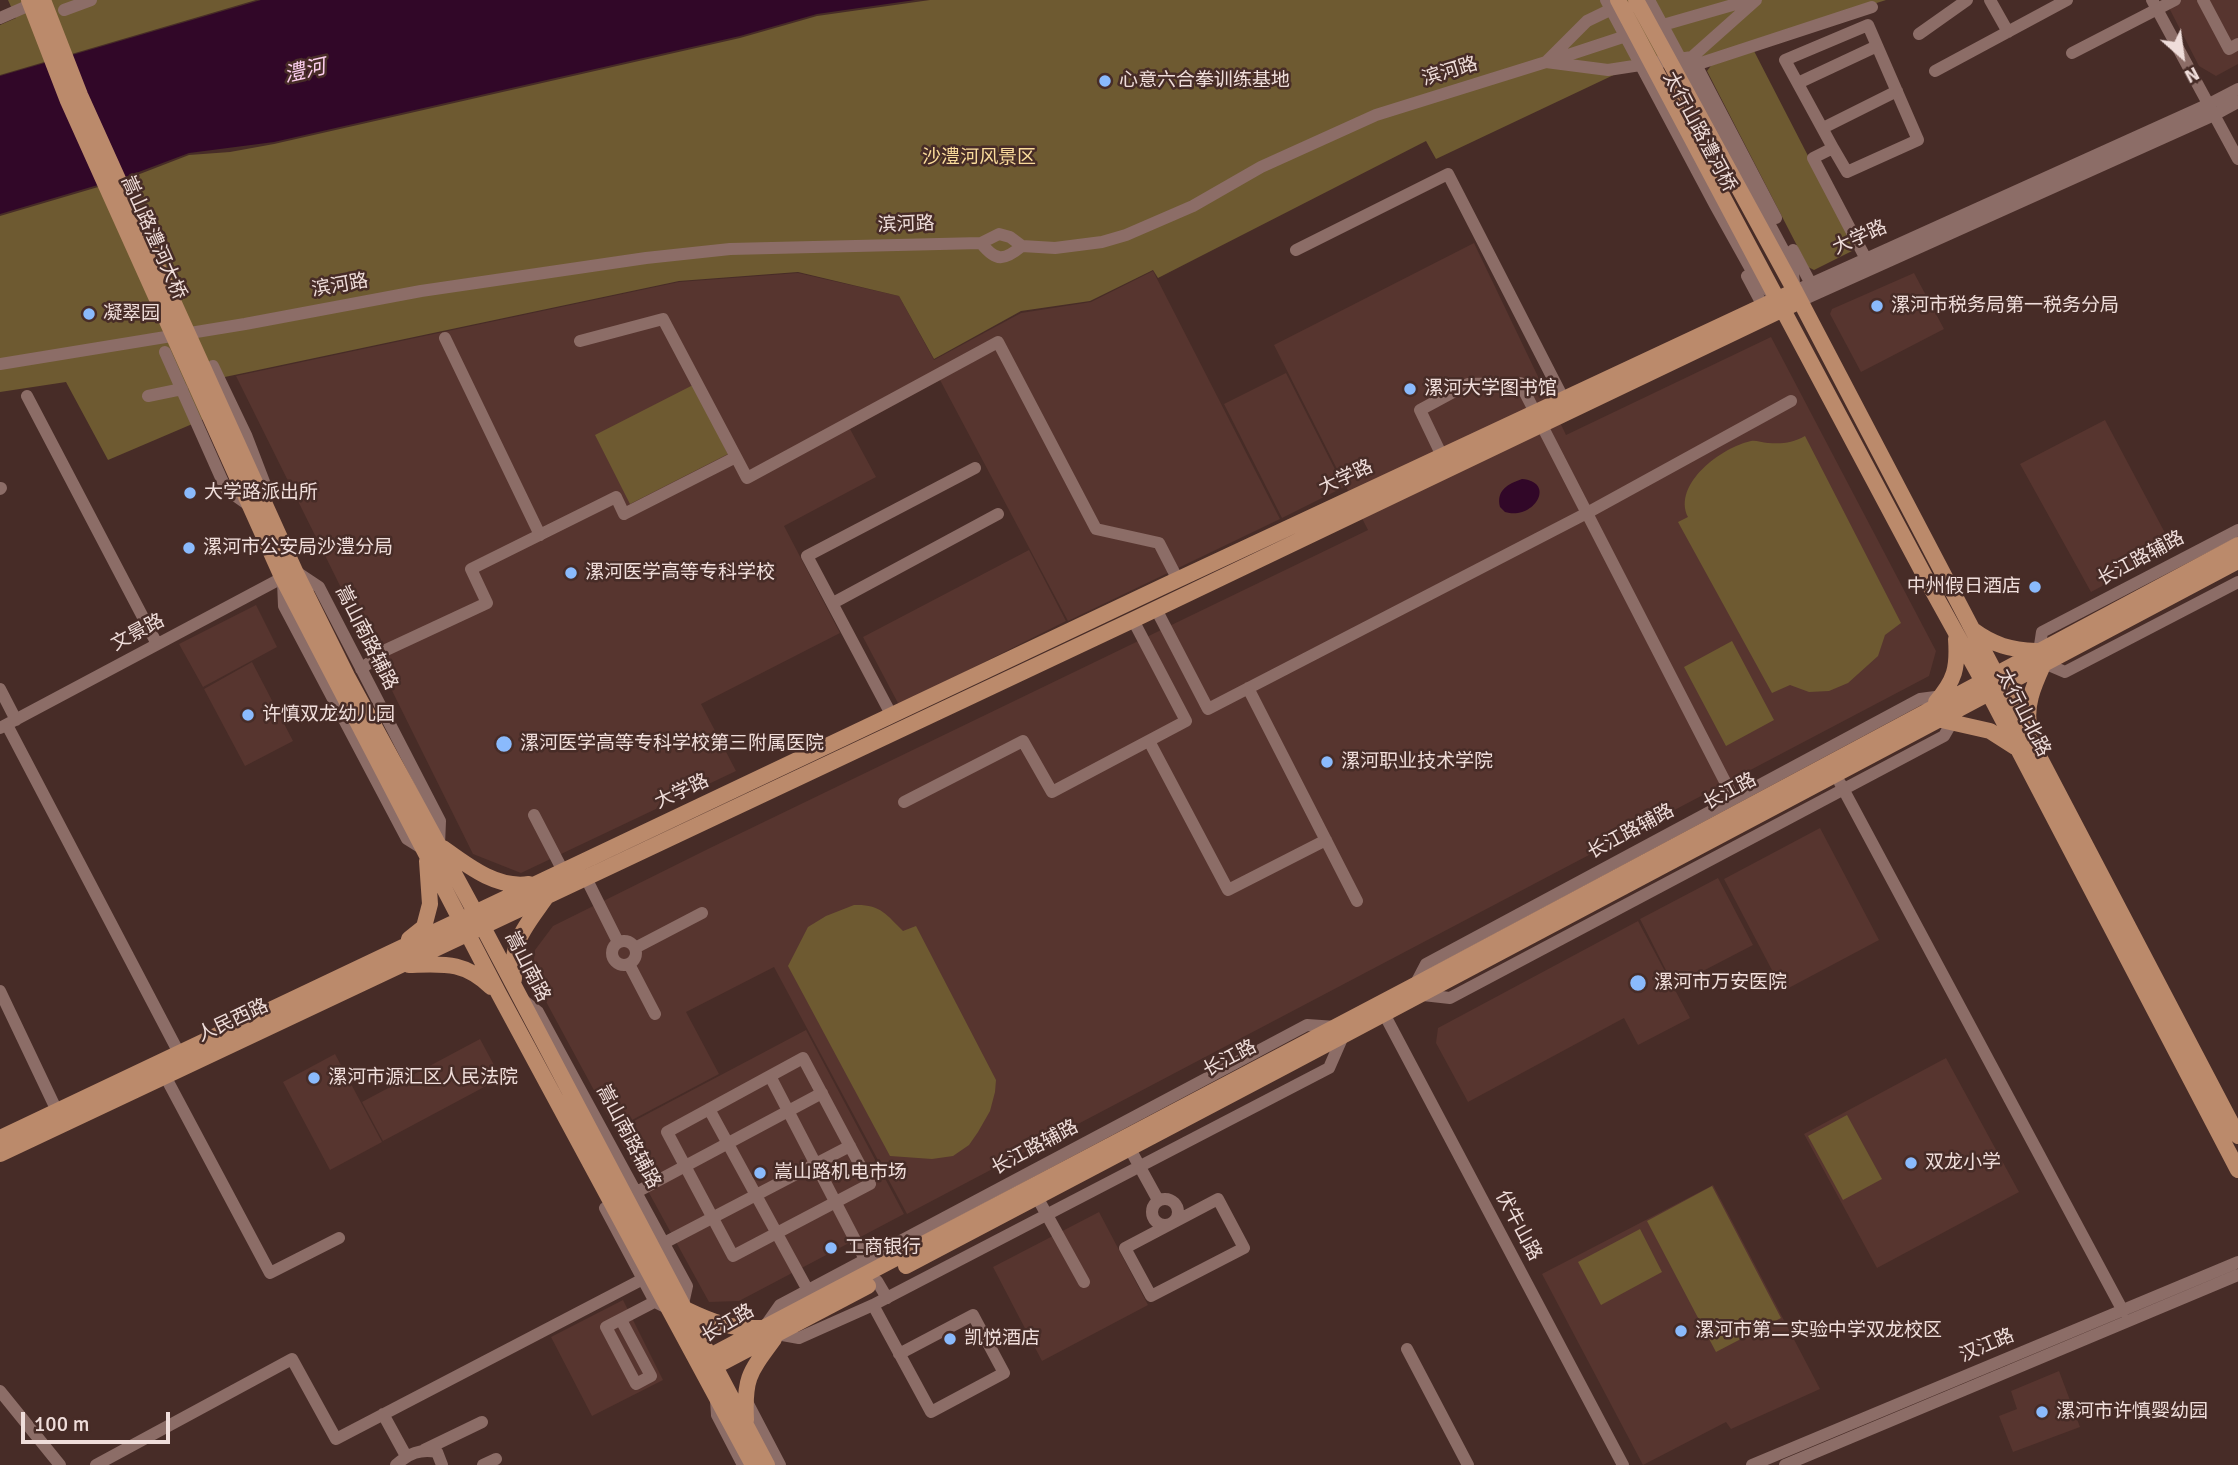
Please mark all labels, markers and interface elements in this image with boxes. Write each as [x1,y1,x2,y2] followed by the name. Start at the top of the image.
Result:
[2147,21,2217,91] north arrow
[1419,53,1481,91] street label: 滨河路
[282,55,328,89] water label: 澧河
[2180,61,2203,88] text: N
[1658,68,1740,196] street label: 太行山路澧河桥
[1119,70,1290,92] place label: 心意六合拳训练基地
[1097,73,1113,89] marker: 心意六合拳训练基地
[922,147,1036,169] park label: 沙澧河风景区
[116,173,190,303] street label: 嵩山路澧河大桥
[877,213,935,237] street label: 滨河路
[1829,216,1891,260] street label: 大学路
[310,270,370,302] street label: 滨河路
[1891,295,2119,317] place label: 漯河市税务局第一税务分局
[1869,298,1885,314] marker: 漯河市税务局第一税务分局
[103,303,160,325] place label: 凝翠园
[81,306,97,322] marker: 凝翠园
[1424,378,1557,400] place label: 漯河大学图书馆
[1402,381,1418,397] marker: 漯河大学图书馆
[1315,456,1377,500] street label: 大学路
[204,482,318,504] place label: 大学路派出所
[182,485,198,501] marker: 大学路派出所
[2094,527,2188,591] street label: 长江路辅路
[203,537,393,559] place label: 漯河市公安局沙澧分局
[181,540,197,556] marker: 漯河市公安局沙澧分局
[585,562,775,584] place label: 漯河医学高等专科学校
[563,565,579,581] marker: 漯河医学高等专科学校
[1907,576,2021,598] place label: 中州假日酒店
[2027,579,2043,595] marker: 中州假日酒店
[330,582,402,694] street label: 嵩山南路辅路
[107,610,169,656] street label: 文景路
[1991,666,2055,760] street label: 太行山北路
[262,704,395,726] place label: 许慎双龙幼儿园
[240,707,256,723] marker: 许慎双龙幼儿园
[520,733,824,755] place label: 漯河医学高等专科学校第三附属医院
[494,734,514,754] marker: 漯河医学高等专科学校第三附属医院
[1341,751,1493,773] place label: 漯河职业技术学院
[1319,754,1335,770] marker: 漯河职业技术学院
[1699,769,1761,815] street label: 长江路
[651,770,713,814] street label: 大学路
[1584,800,1678,864] street label: 长江路辅路
[500,928,554,1006] street label: 嵩山南路
[1654,972,1787,994] place label: 漯河市万安医院
[1628,973,1648,993] marker: 漯河市万安医院
[194,995,272,1047] street label: 人民西路
[1199,1036,1261,1082] street label: 长江路
[328,1067,518,1089] place label: 漯河市源汇区人民法院
[306,1070,322,1086] marker: 漯河市源汇区人民法院
[591,1081,665,1193] street label: 嵩山南路辅路
[988,1116,1082,1180] street label: 长江路辅路
[1925,1152,2001,1174] place label: 双龙小学
[1903,1155,1919,1171] marker: 双龙小学
[774,1162,907,1184] place label: 嵩山路机电市场
[752,1165,768,1181] marker: 嵩山路机电市场
[1490,1187,1546,1265] street label: 伏牛山路
[845,1237,921,1259] place label: 工商银行
[823,1240,839,1256] marker: 工商银行
[698,1300,758,1348] street label: 长江路
[1695,1320,1942,1342] place label: 漯河市第二实验中学双龙校区
[1673,1323,1689,1339] marker: 漯河市第二实验中学双龙校区
[1956,1324,2018,1368] street label: 汉江路
[964,1328,1040,1350] place label: 凯悦酒店
[942,1331,958,1347] marker: 凯悦酒店
[24,1398,173,1442] scale bar
[2056,1401,2208,1423] place label: 漯河市许慎婴幼园
[2034,1404,2050,1420] marker: 漯河市许慎婴幼园
[34,1411,89,1437] text: 100 m

